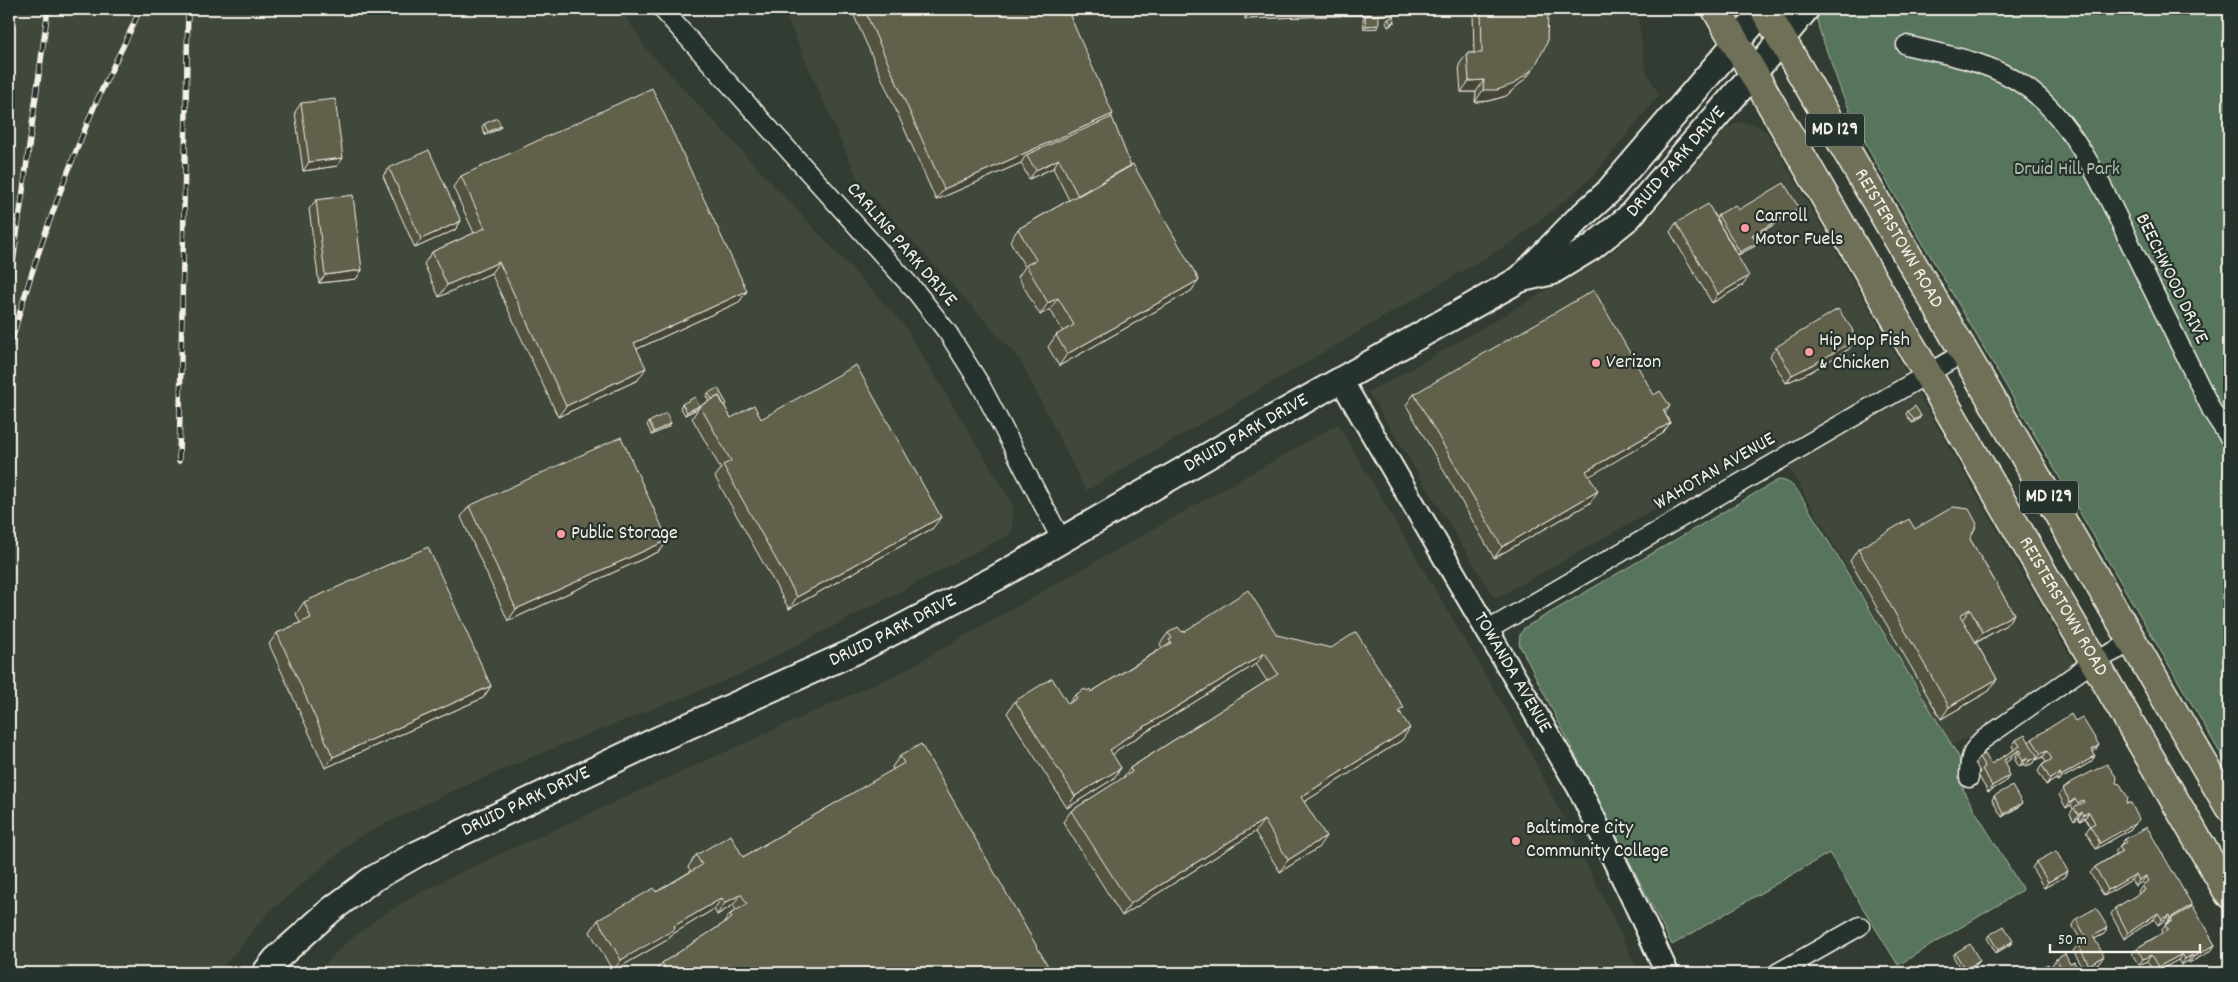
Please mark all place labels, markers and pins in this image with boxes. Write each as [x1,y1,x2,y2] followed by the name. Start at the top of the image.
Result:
[1755,203,1843,254] place label: Carroll Motor Fuels
[1739,222,1751,234] marker: Carroll Motor Fuels
[1819,327,1910,378] place label: Hip Hop Fish & Chicken
[1803,346,1815,358] marker: Hip Hop Fish & Chicken
[1606,349,1661,377] place label: Verizon
[1590,357,1602,369] marker: Verizon
[571,520,678,548] place label: Public Storage
[555,528,567,540] marker: Public Storage
[1526,815,1669,866] place label: Baltimore City Community College
[1510,835,1522,847] marker: Baltimore City Community College

